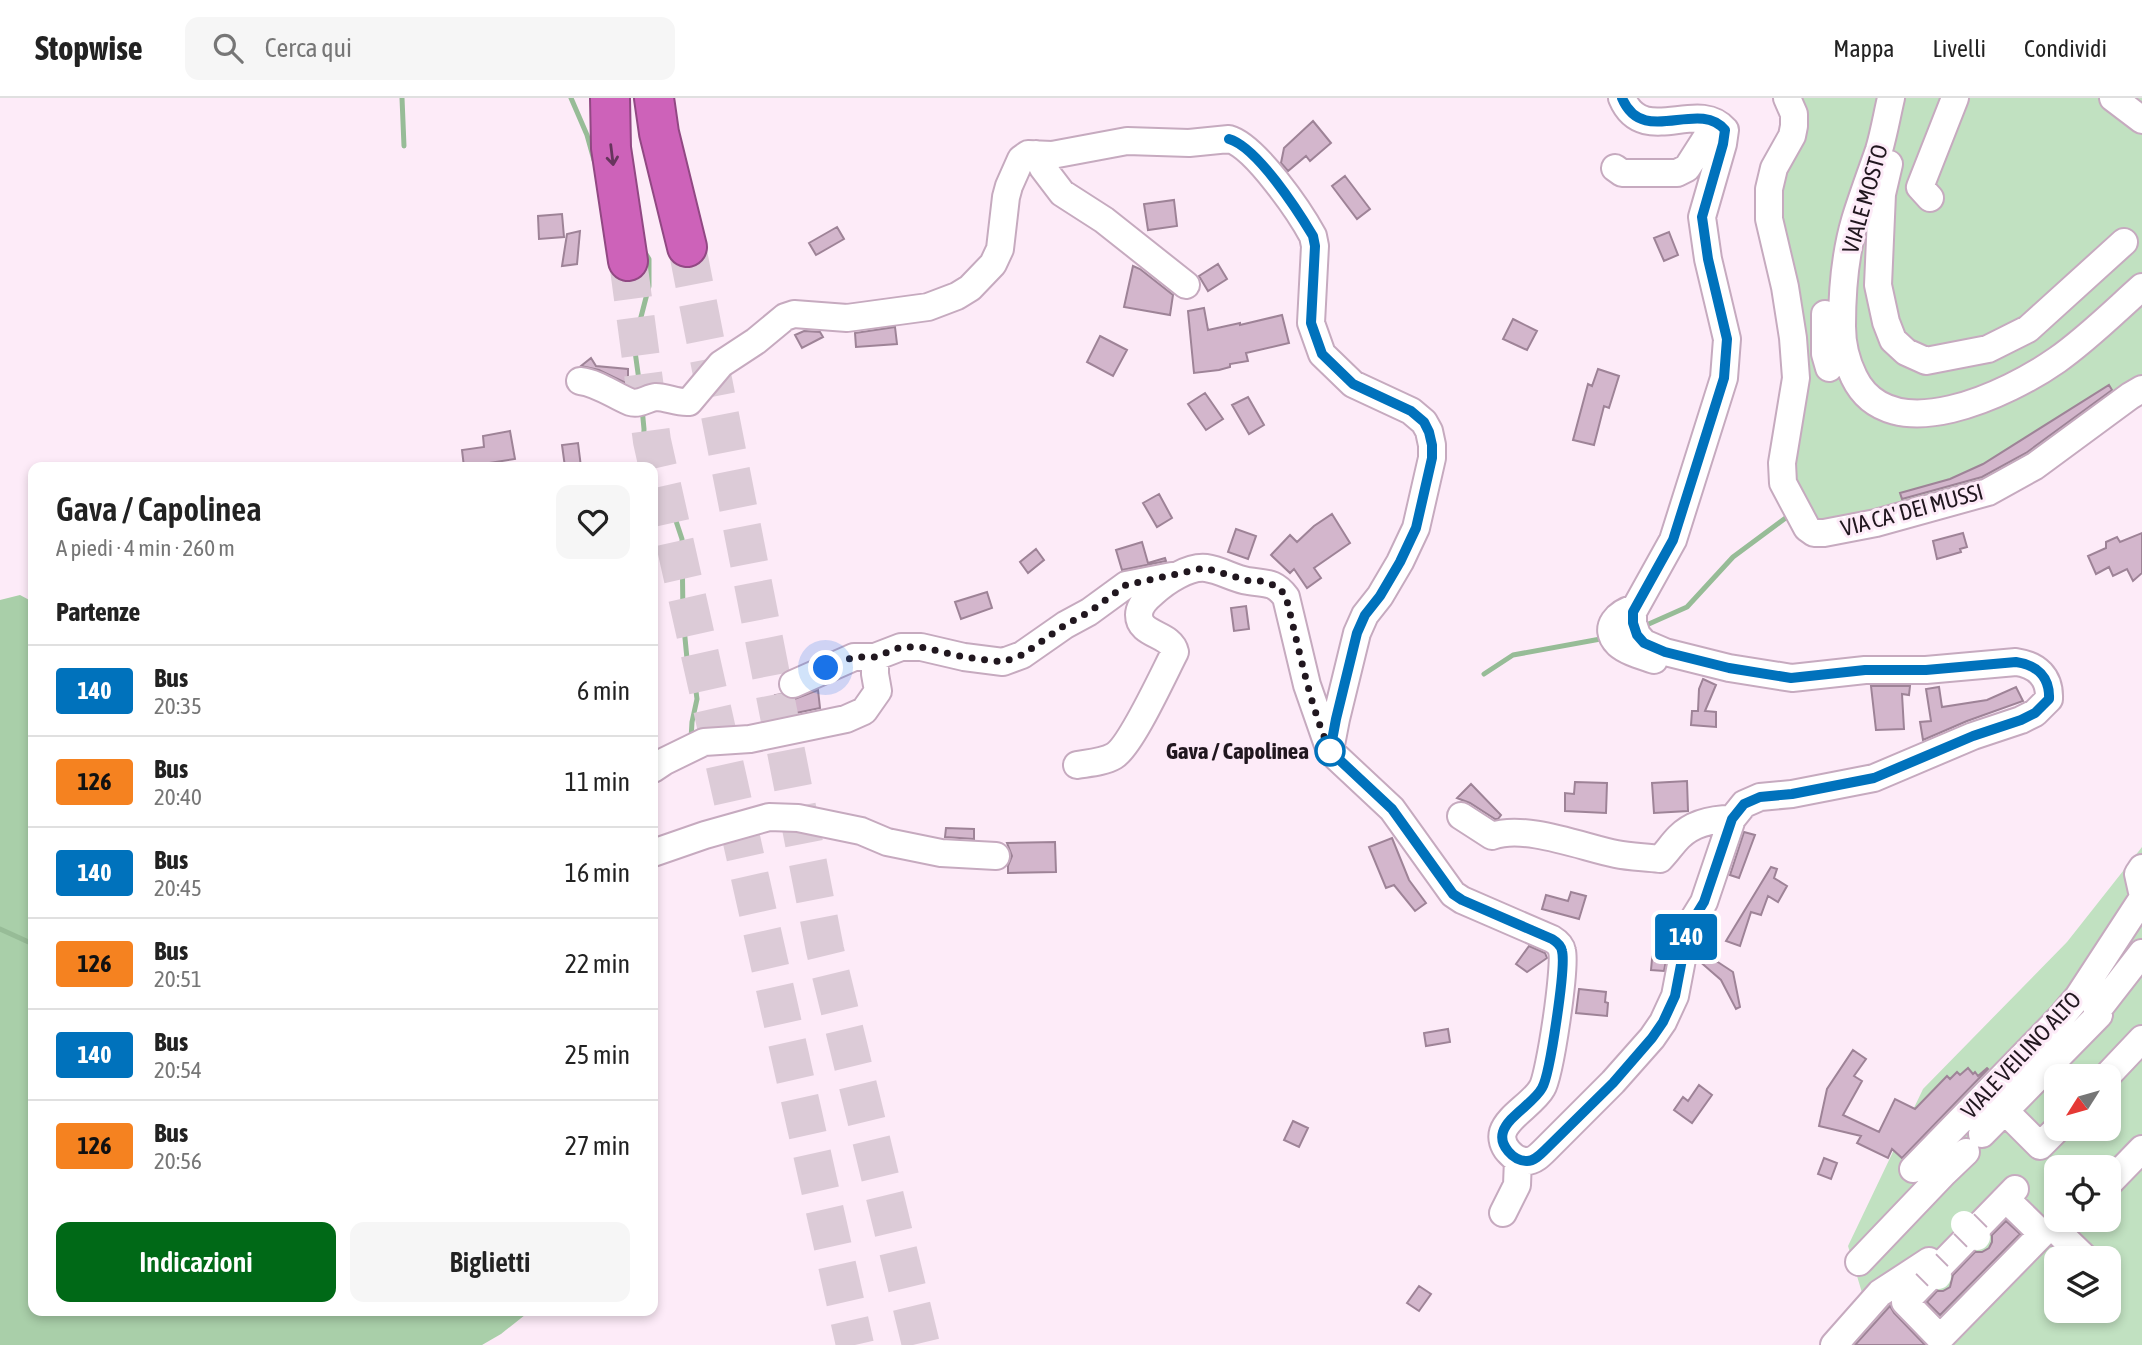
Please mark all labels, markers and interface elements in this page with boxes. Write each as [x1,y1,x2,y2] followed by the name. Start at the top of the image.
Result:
[185,17,675,80] search box
[35,29,143,67] text: Stopwise
[209,29,247,67] icon: search
[265,33,352,63] text: Cerca qui
[1833,35,1894,62] text: Mappa
[1932,35,1986,62] text: Livelli
[2024,35,2107,62] text: Condividi
[1837,142,1893,256] street label: VIALE MOSTO
[606,144,619,166] one-way arrow
[1838,479,1986,541] street label: VIA CA' DEI MUSSI
[556,485,630,559] button: heart
[56,490,262,528] text: Gava / Capolinea
[56,535,235,561] text: A piedi · 4 min · 260 m
[56,597,140,627] text: Partenze
[808,650,843,685] your location
[154,663,188,693] text: Bus
[577,676,630,706] text: 6 min
[78,677,111,704] text: 140
[154,693,202,719] text: 20:35
[1315,736,1345,766] marker: Gava / Capolinea
[1166,738,1309,764] place label: Gava / Capolinea
[154,754,188,784] text: Bus
[565,767,630,797] text: 11 min
[78,768,111,795] text: 126
[154,784,202,810] text: 20:40
[154,845,188,875] text: Bus
[565,858,630,888] text: 16 min
[78,859,111,886] text: 140
[154,875,202,901] text: 20:45
[1646,914,1726,960] line badge: 140
[1669,923,1703,950] text: 140
[154,936,188,966] text: Bus
[565,949,630,979] text: 22 min
[78,950,111,977] text: 126
[154,966,202,992] text: 20:51
[1956,986,2086,1124] street label: VIALE VEILINO ALTO
[154,1027,188,1057] text: Bus
[565,1040,630,1070] text: 25 min
[78,1041,111,1068] text: 140
[154,1057,202,1083] text: 20:54
[2044,1064,2121,1141] north arrow
[2044,1064,2121,1323] map controls
[154,1118,188,1148] text: Bus
[565,1131,630,1161] text: 27 min
[78,1132,111,1159] text: 126
[154,1148,202,1174] text: 20:56
[2044,1155,2121,1232] button: locate
[56,1222,336,1302] button: Indicazioni
[350,1222,630,1302] button: Biglietti
[2044,1246,2121,1323] button: layers

